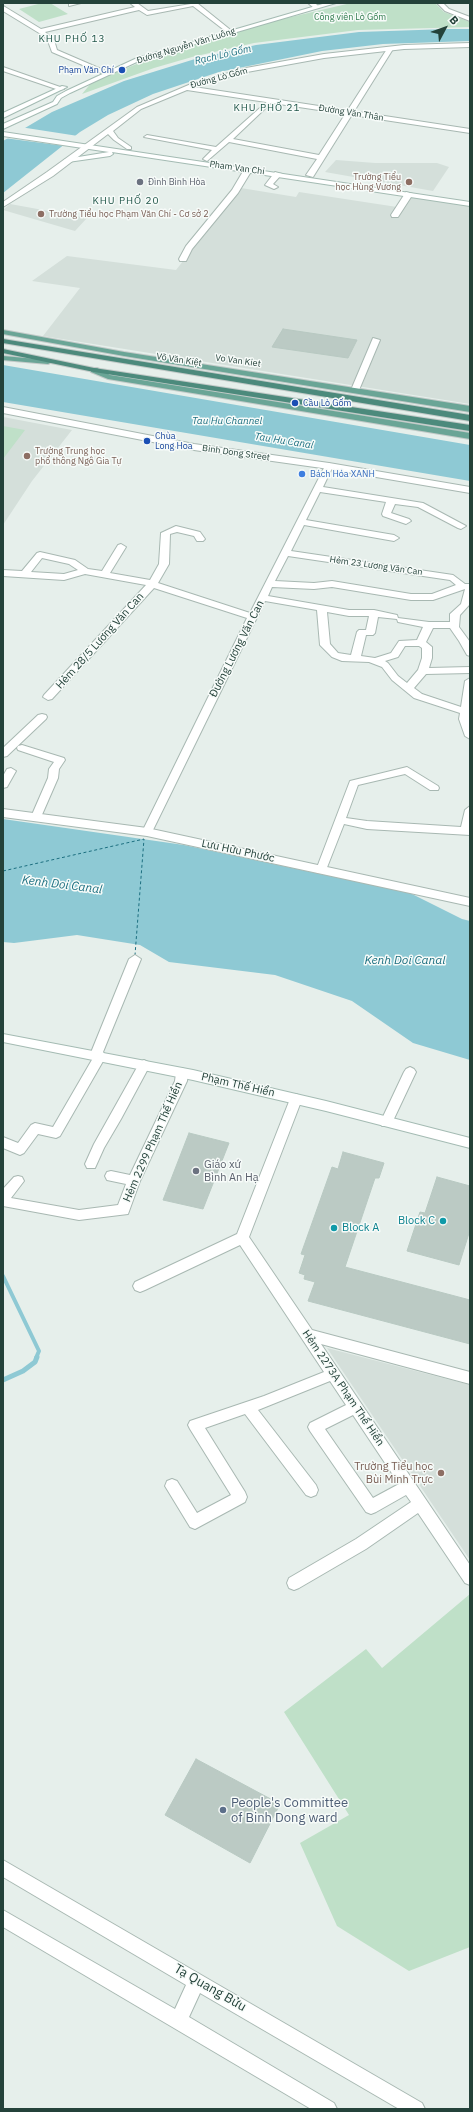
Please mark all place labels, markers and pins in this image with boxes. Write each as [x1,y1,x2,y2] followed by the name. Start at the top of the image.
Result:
[58,65,114,75] place label: Phạm Văn Chí
[117,65,127,75] marker: Phạm Văn Chí
[335,172,401,193] place label: Trường Tiểu học Hùng Vương
[135,177,145,187] marker: Đình Bình Hòa
[148,177,205,187] place label: Đình Bình Hòa
[404,177,414,187] marker: Trường Tiểu học Hùng Vương
[36,209,46,219] marker: Trường Tiểu học Phạm Văn Chí - Cơ sở 2
[49,209,209,219] place label: Trường Tiểu học Phạm Văn Chí - Cơ sở 2
[290,398,300,408] marker: Cầu Lò Gốm
[303,398,351,408] place label: Cầu Lò Gốm
[155,431,193,452] place label: Chùa Long Hoa
[142,436,152,446] marker: Chùa Long Hoa
[35,446,121,467] place label: Trường Trung học phổ thông Ngô Gia Tự
[22,451,32,461] marker: Trường Trung học phổ thông Ngô Gia Tự
[297,469,307,479] marker: Bách Hóa XANH
[310,469,375,479] place label: Bách Hóa XANH
[204,1158,259,1184] place label: Giáo xứ Bình An Hạ
[191,1166,201,1176] marker: Giáo xứ Bình An Hạ
[398,1214,435,1228] place label: Block C
[438,1216,448,1226] marker: Block C
[342,1221,379,1235] place label: Block A
[329,1223,339,1233] marker: Block A
[354,1460,433,1486] place label: Trường Tiểu học Bùi Minh Trực
[436,1468,446,1478] marker: Trường Tiểu học Bùi Minh Trực
[231,1795,348,1826] place label: People's Committee of Binh Dong ward
[218,1805,228,1815] marker: People's Committee of Binh Dong ward

